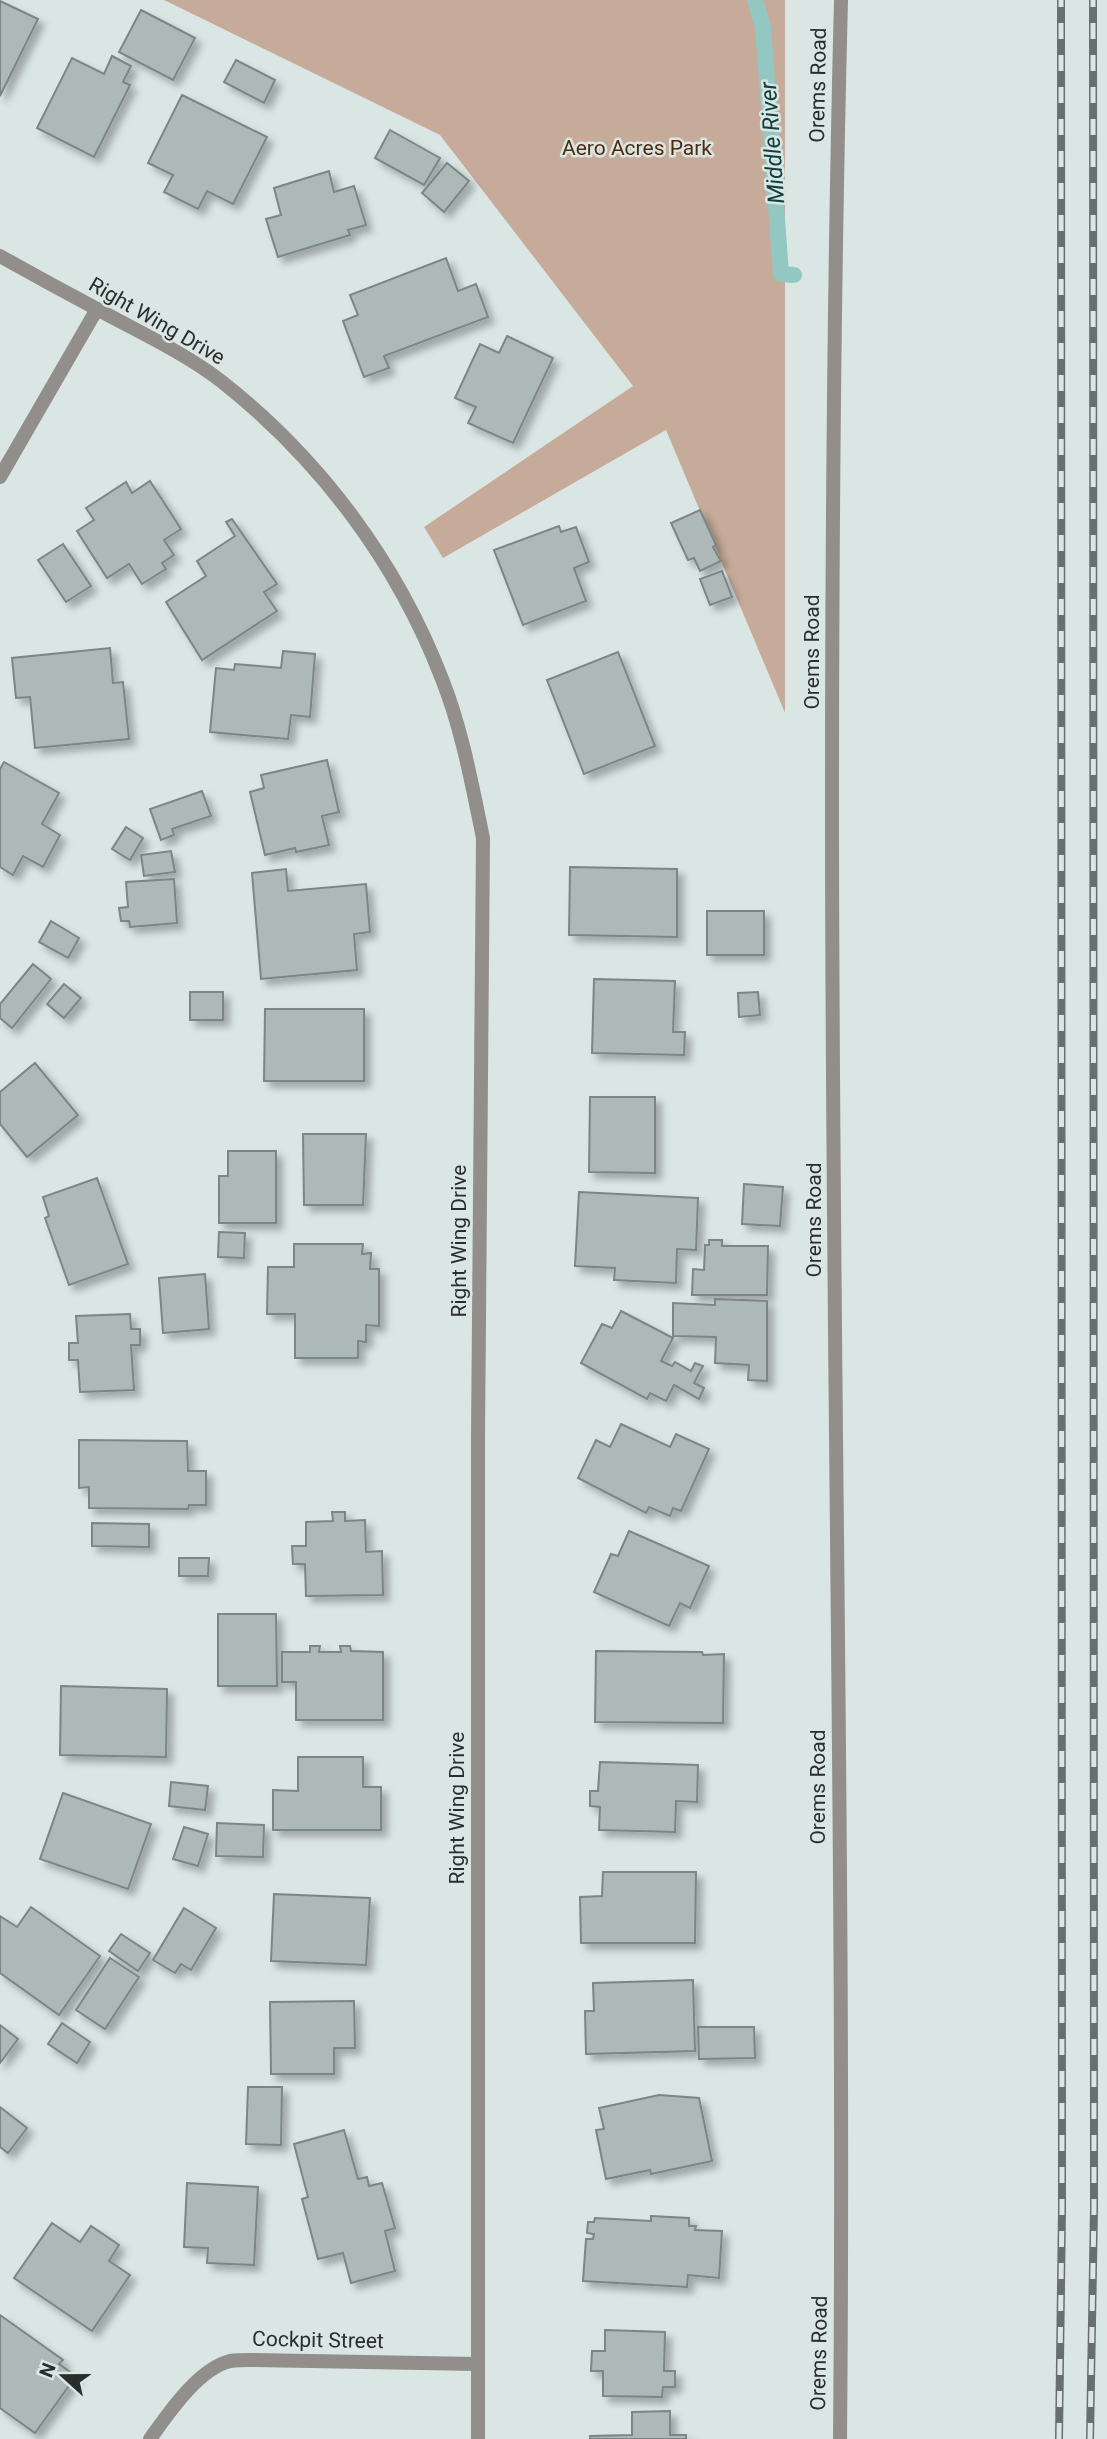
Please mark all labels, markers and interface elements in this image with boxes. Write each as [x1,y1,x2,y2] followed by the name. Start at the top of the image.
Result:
[805,27,831,143] street label: Orems Road
[755,80,790,205] water label: Middle River
[562,136,712,160] park label: Aero Acres Park
[85,272,229,370] street label: Right Wing Drive
[800,594,824,710] street label: Orems Road
[802,1162,826,1278] street label: Orems Road
[447,1165,471,1318] street label: Right Wing Drive
[806,1729,830,1845] street label: Orems Road
[445,1732,469,1885] street label: Right Wing Drive
[806,2295,832,2411] street label: Orems Road
[252,2327,384,2353] street label: Cockpit Street
[28,2341,98,2411] north arrow
[34,2360,61,2380] text: N

